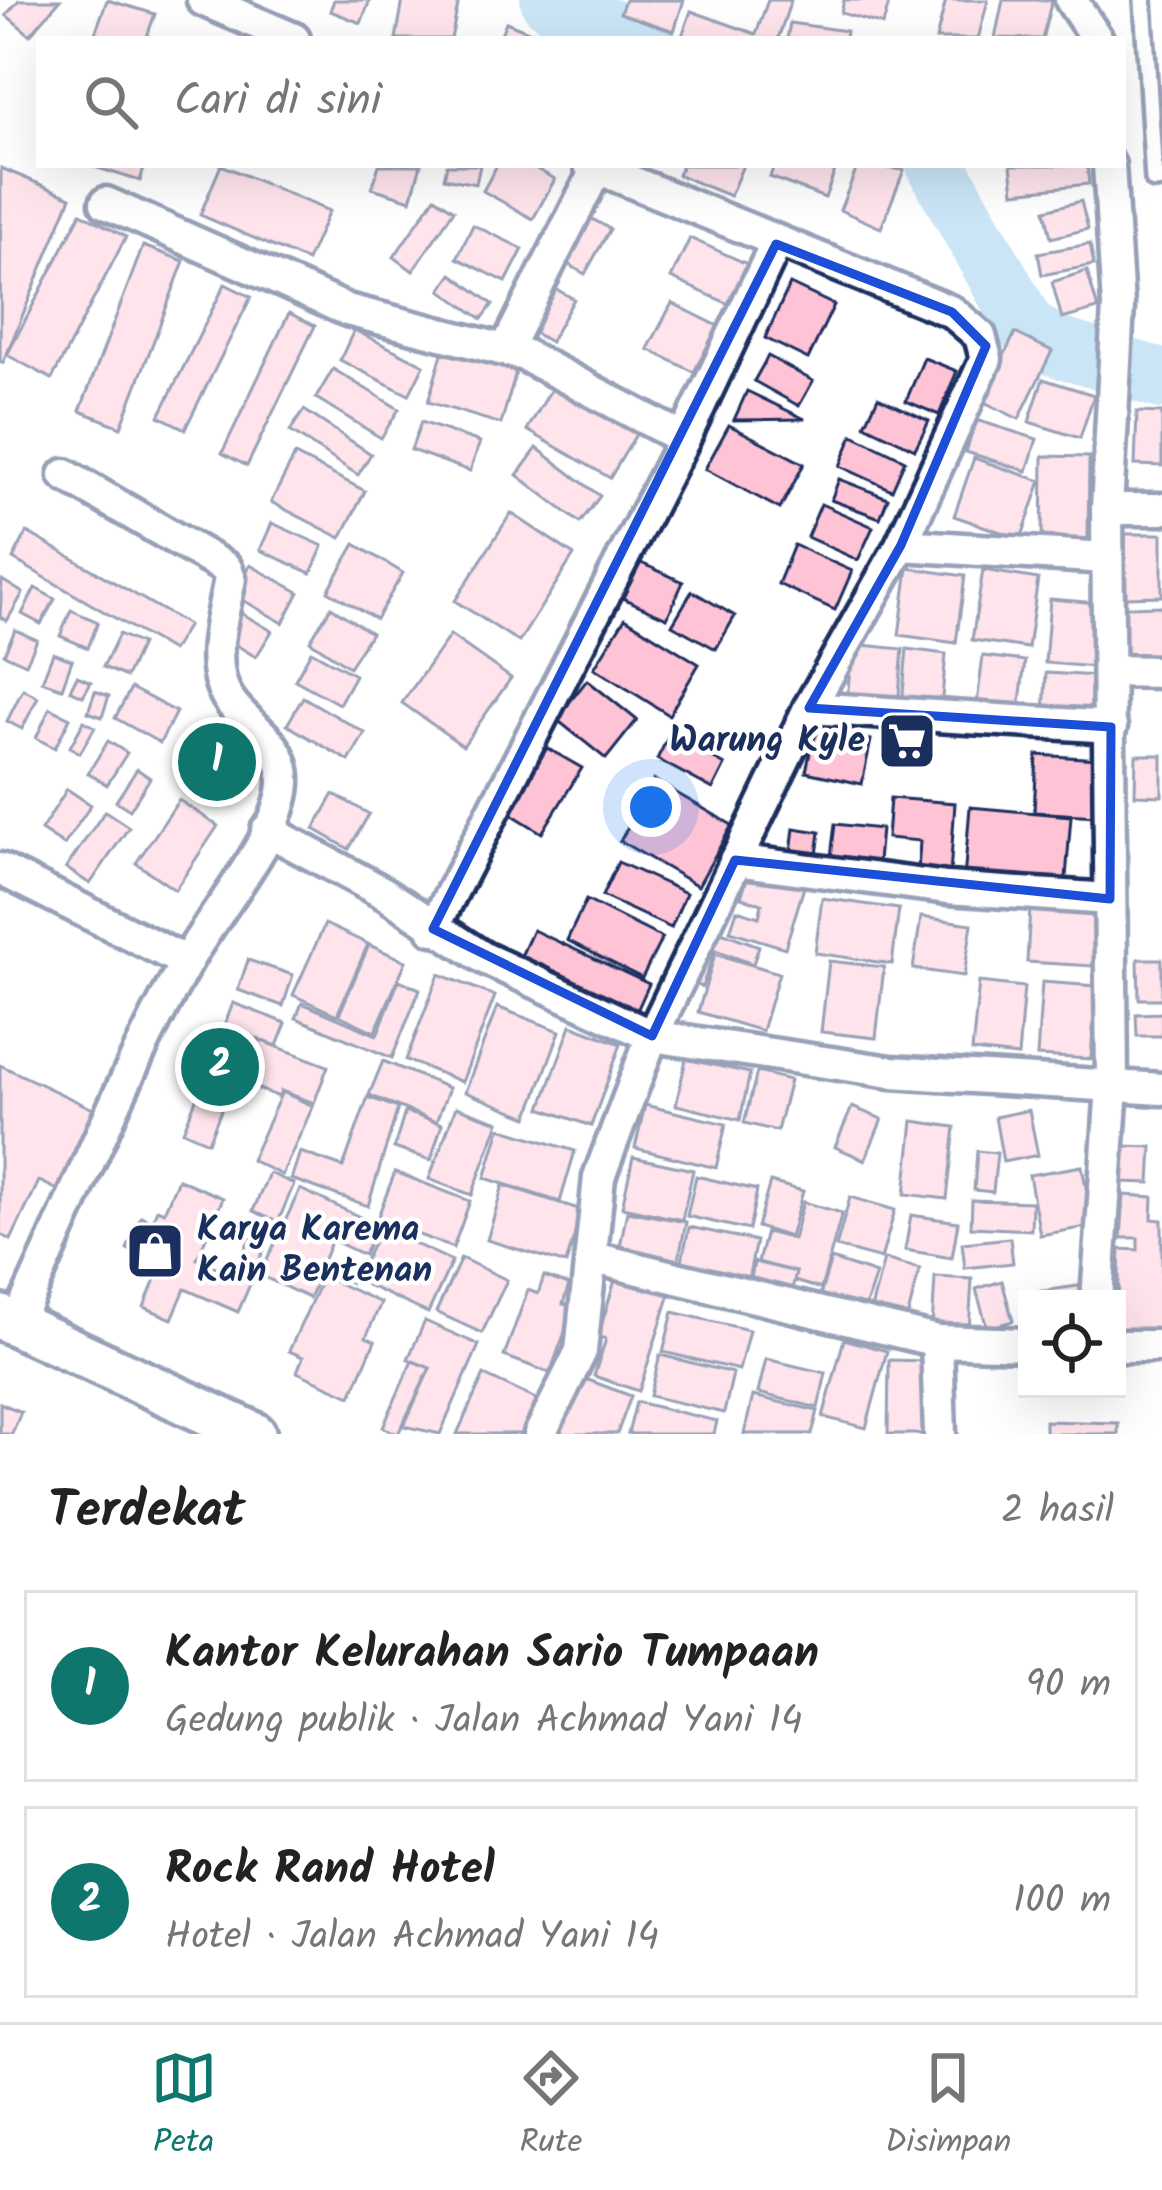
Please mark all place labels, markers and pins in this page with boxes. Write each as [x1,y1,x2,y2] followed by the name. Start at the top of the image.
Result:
[876,710,938,772] supermarket icon: Warung Kyle
[669,713,865,770] place label: Warung Kyle
[178,717,256,807] pin: 1
[181,1022,259,1112] pin: 2
[197,1202,432,1300] place label: Karya Karema Kain Bentenan
[124,1220,186,1282] shop icon: Karya Karema Kain Bentenan

